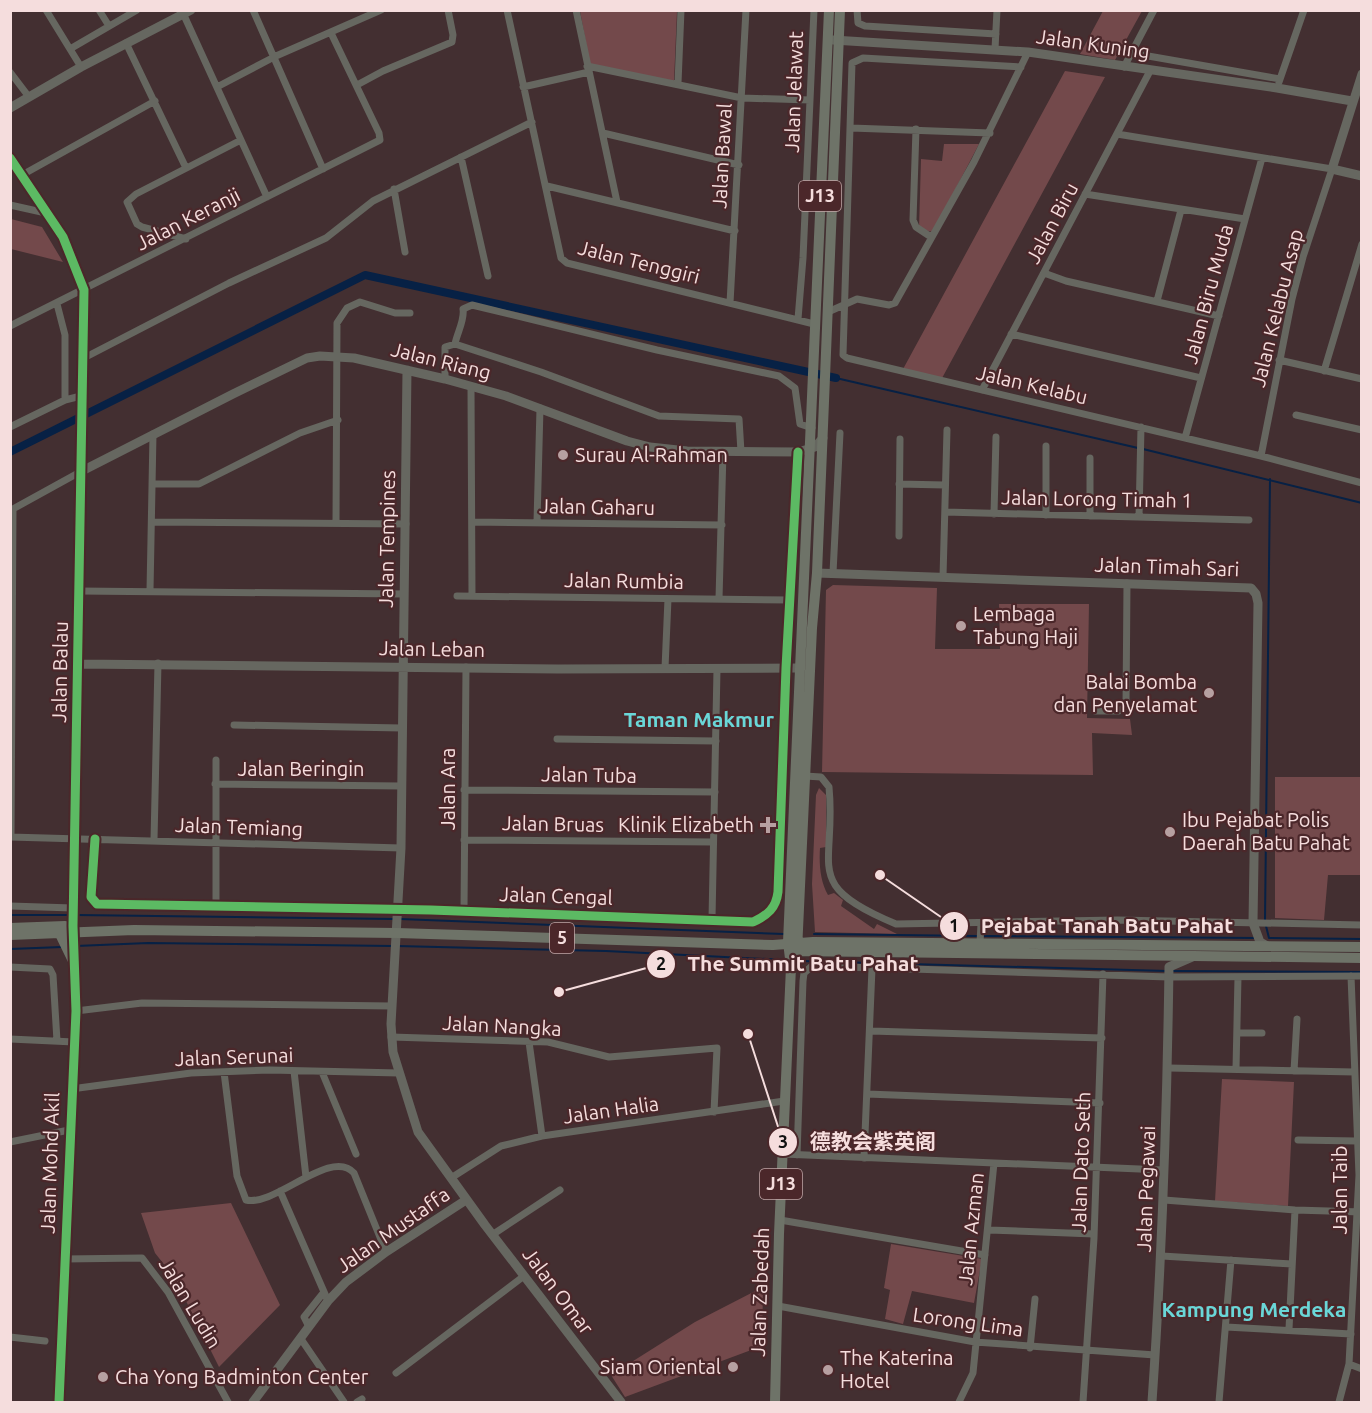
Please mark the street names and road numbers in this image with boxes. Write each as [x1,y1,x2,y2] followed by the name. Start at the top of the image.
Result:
[1035,24,1151,63] street label: Jalan Kuning
[780,31,807,153] street label: Jalan Jelawat
[707,103,736,209] street label: Jalan Bawal
[1021,178,1082,267] street label: Jalan Biru
[799,181,841,211] road number: J13
[132,183,244,255] street label: Jalan Keranji
[1178,222,1237,366] street label: Jalan Biru Muda
[1246,227,1307,389] street label: Jalan Kelabu Asap
[576,235,702,288] street label: Jalan Tenggiri
[389,337,494,384] street label: Jalan Riang
[974,361,1090,408] street label: Jalan Kelabu
[374,470,399,608] street label: Jalan Tempines
[1001,485,1193,512] street label: Jalan Lorong Timah 1
[539,494,655,519] street label: Jalan Gaharu
[1094,552,1240,581] street label: Jalan Timah Sari
[564,568,684,593] street label: Jalan Rumbia
[47,621,72,723] street label: Jalan Balau
[379,636,485,661] street label: Jalan Leban
[436,748,459,830] street label: Jalan Ara
[237,757,365,780] street label: Jalan Beringin
[541,762,637,787] street label: Jalan Tuba
[502,811,604,836] street label: Jalan Bruas
[175,813,303,840] street label: Jalan Temiang
[499,882,613,909] street label: Jalan Cengal
[550,923,574,953] road number: 5
[442,1011,562,1040] street label: Jalan Nangka
[174,1043,294,1070] street label: Jalan Serunai
[562,1091,660,1128] street label: Jalan Halia
[1067,1091,1094,1233] street label: Jalan Dato Seth
[36,1092,63,1234] street label: Jalan Mohd Akil
[1132,1125,1159,1253] street label: Jalan Pegawai
[1328,1146,1351,1234] street label: Jalan Taib
[760,1169,802,1199] road number: J13
[953,1171,988,1286] street label: Jalan Azman
[332,1182,454,1277] street label: Jalan Mustaffa
[746,1227,773,1357] street label: Jalan Zabedah
[518,1243,599,1339] street label: Jalan Omar
[154,1253,226,1352] street label: Jalan Ludin
[911,1302,1025,1341] street label: Lorong Lima

